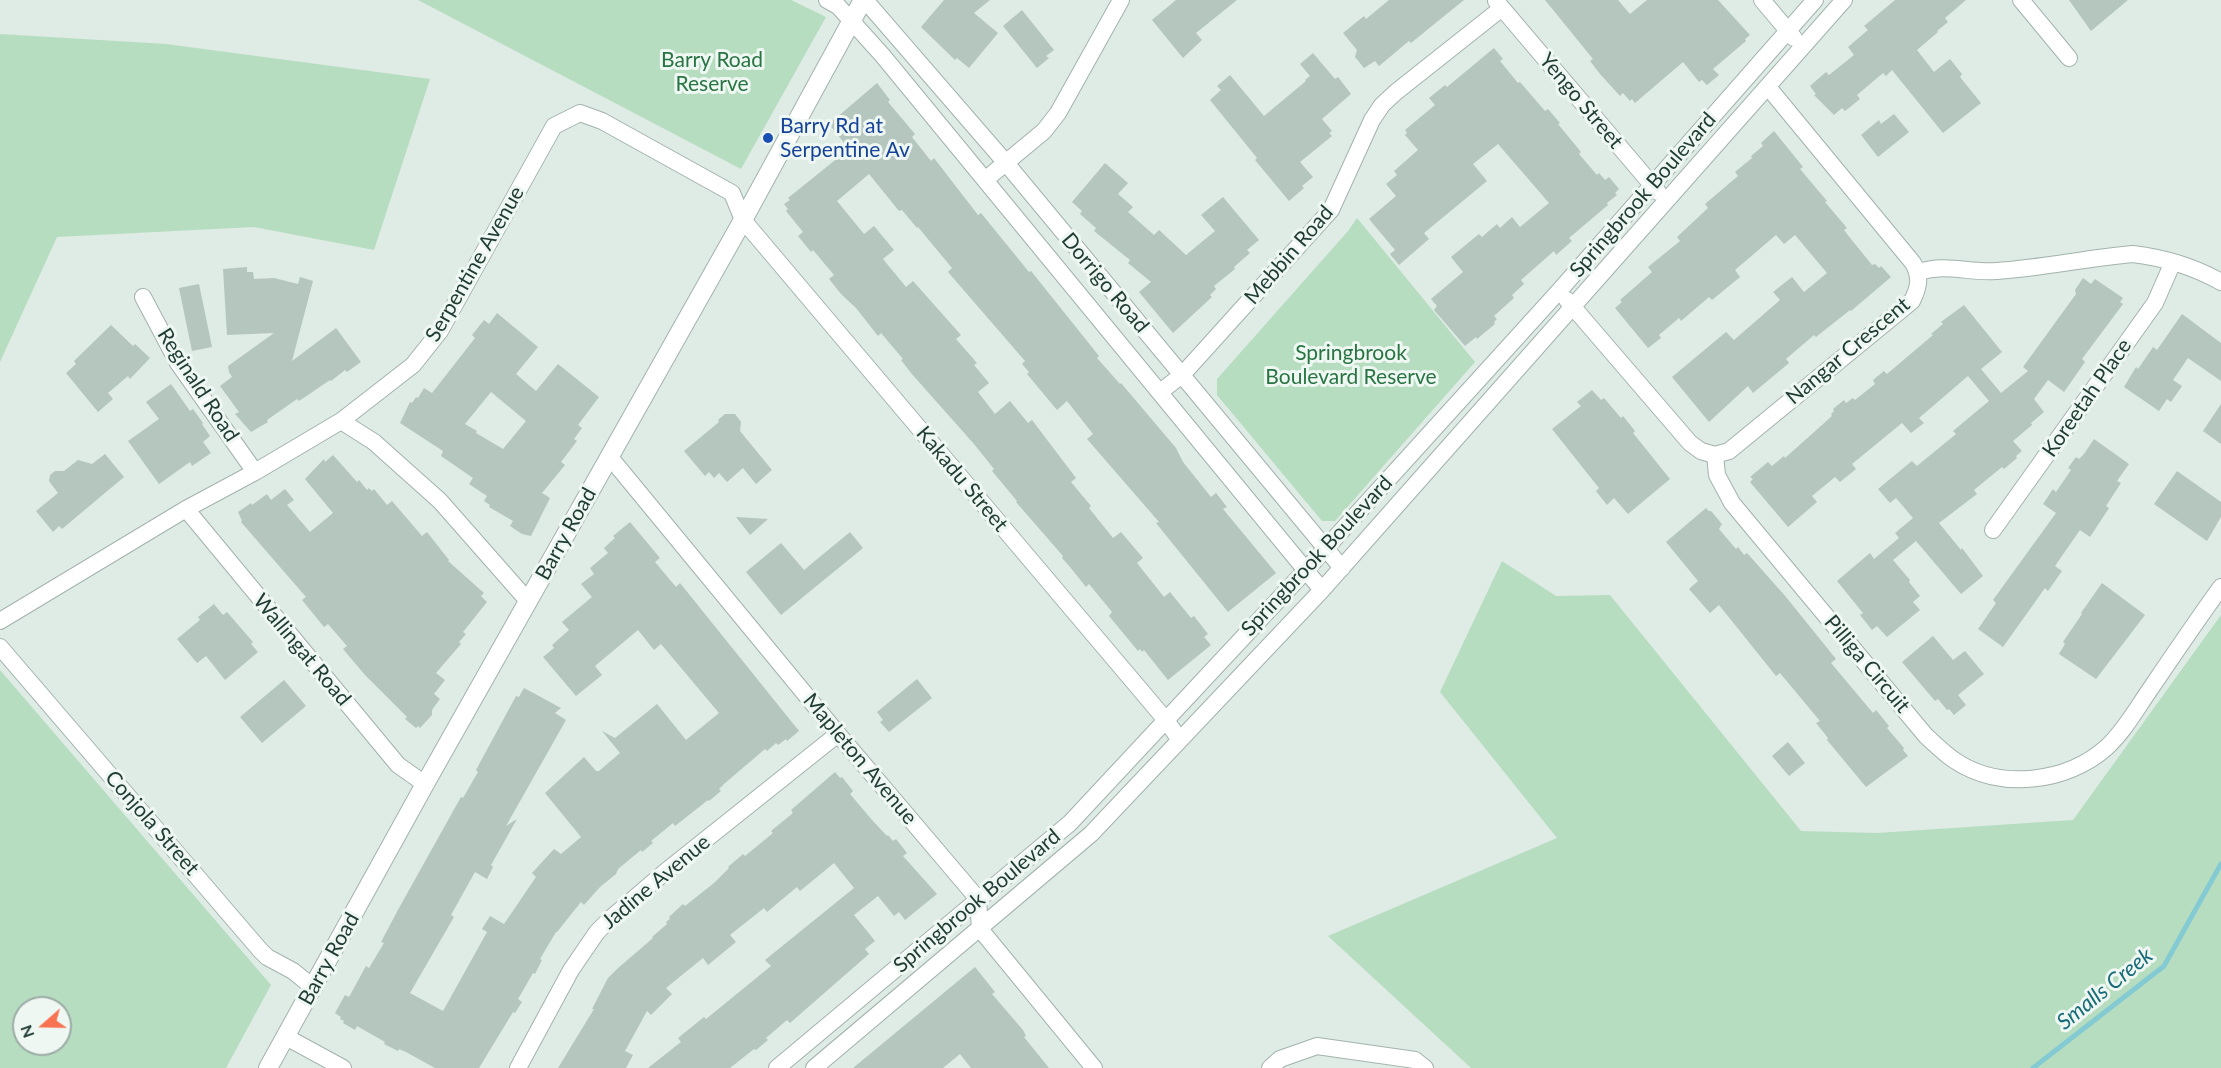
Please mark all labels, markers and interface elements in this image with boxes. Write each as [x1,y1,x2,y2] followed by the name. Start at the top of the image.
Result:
[661,47,763,97] park label: Barry Road Reserve
[1534,48,1628,154] street label: Yengo Street
[1565,108,1721,282] street label: Springbrook Boulevard
[780,113,910,163] place label: Barry Rd at Serpentine Av
[761,131,775,145] marker: Barry Rd at Serpentine Av
[420,182,530,346] street label: Serpentine Avenue
[1239,201,1339,309] street label: Mebbin Road
[1056,228,1154,338] street label: Dorrigo Road
[1781,292,1915,410] street label: Nangar Crescent
[152,323,244,447] street label: Reginald Road
[2037,334,2137,462] street label: Koreetah Place
[1265,340,1437,390] park label: Springbrook Boulevard Reserve
[911,421,1013,537] street label: Kakadu Street
[1236,471,1398,641] street label: Springbrook Boulevard
[530,483,602,585] street label: Barry Road
[248,589,356,711] street label: Wallingat Road
[1819,610,1915,718] street label: Pilliga Circuit
[798,688,922,830] street label: Mapleton Avenue
[100,766,204,880] street label: Conjola Street
[888,824,1066,978] street label: Springbrook Boulevard
[597,829,715,935] street label: Jadine Avenue
[293,908,365,1010] street label: Barry Road
[2052,942,2158,1036] water label: Smalls Creek
[12,996,72,1056] north arrow
[15,1023,38,1041] text: N

